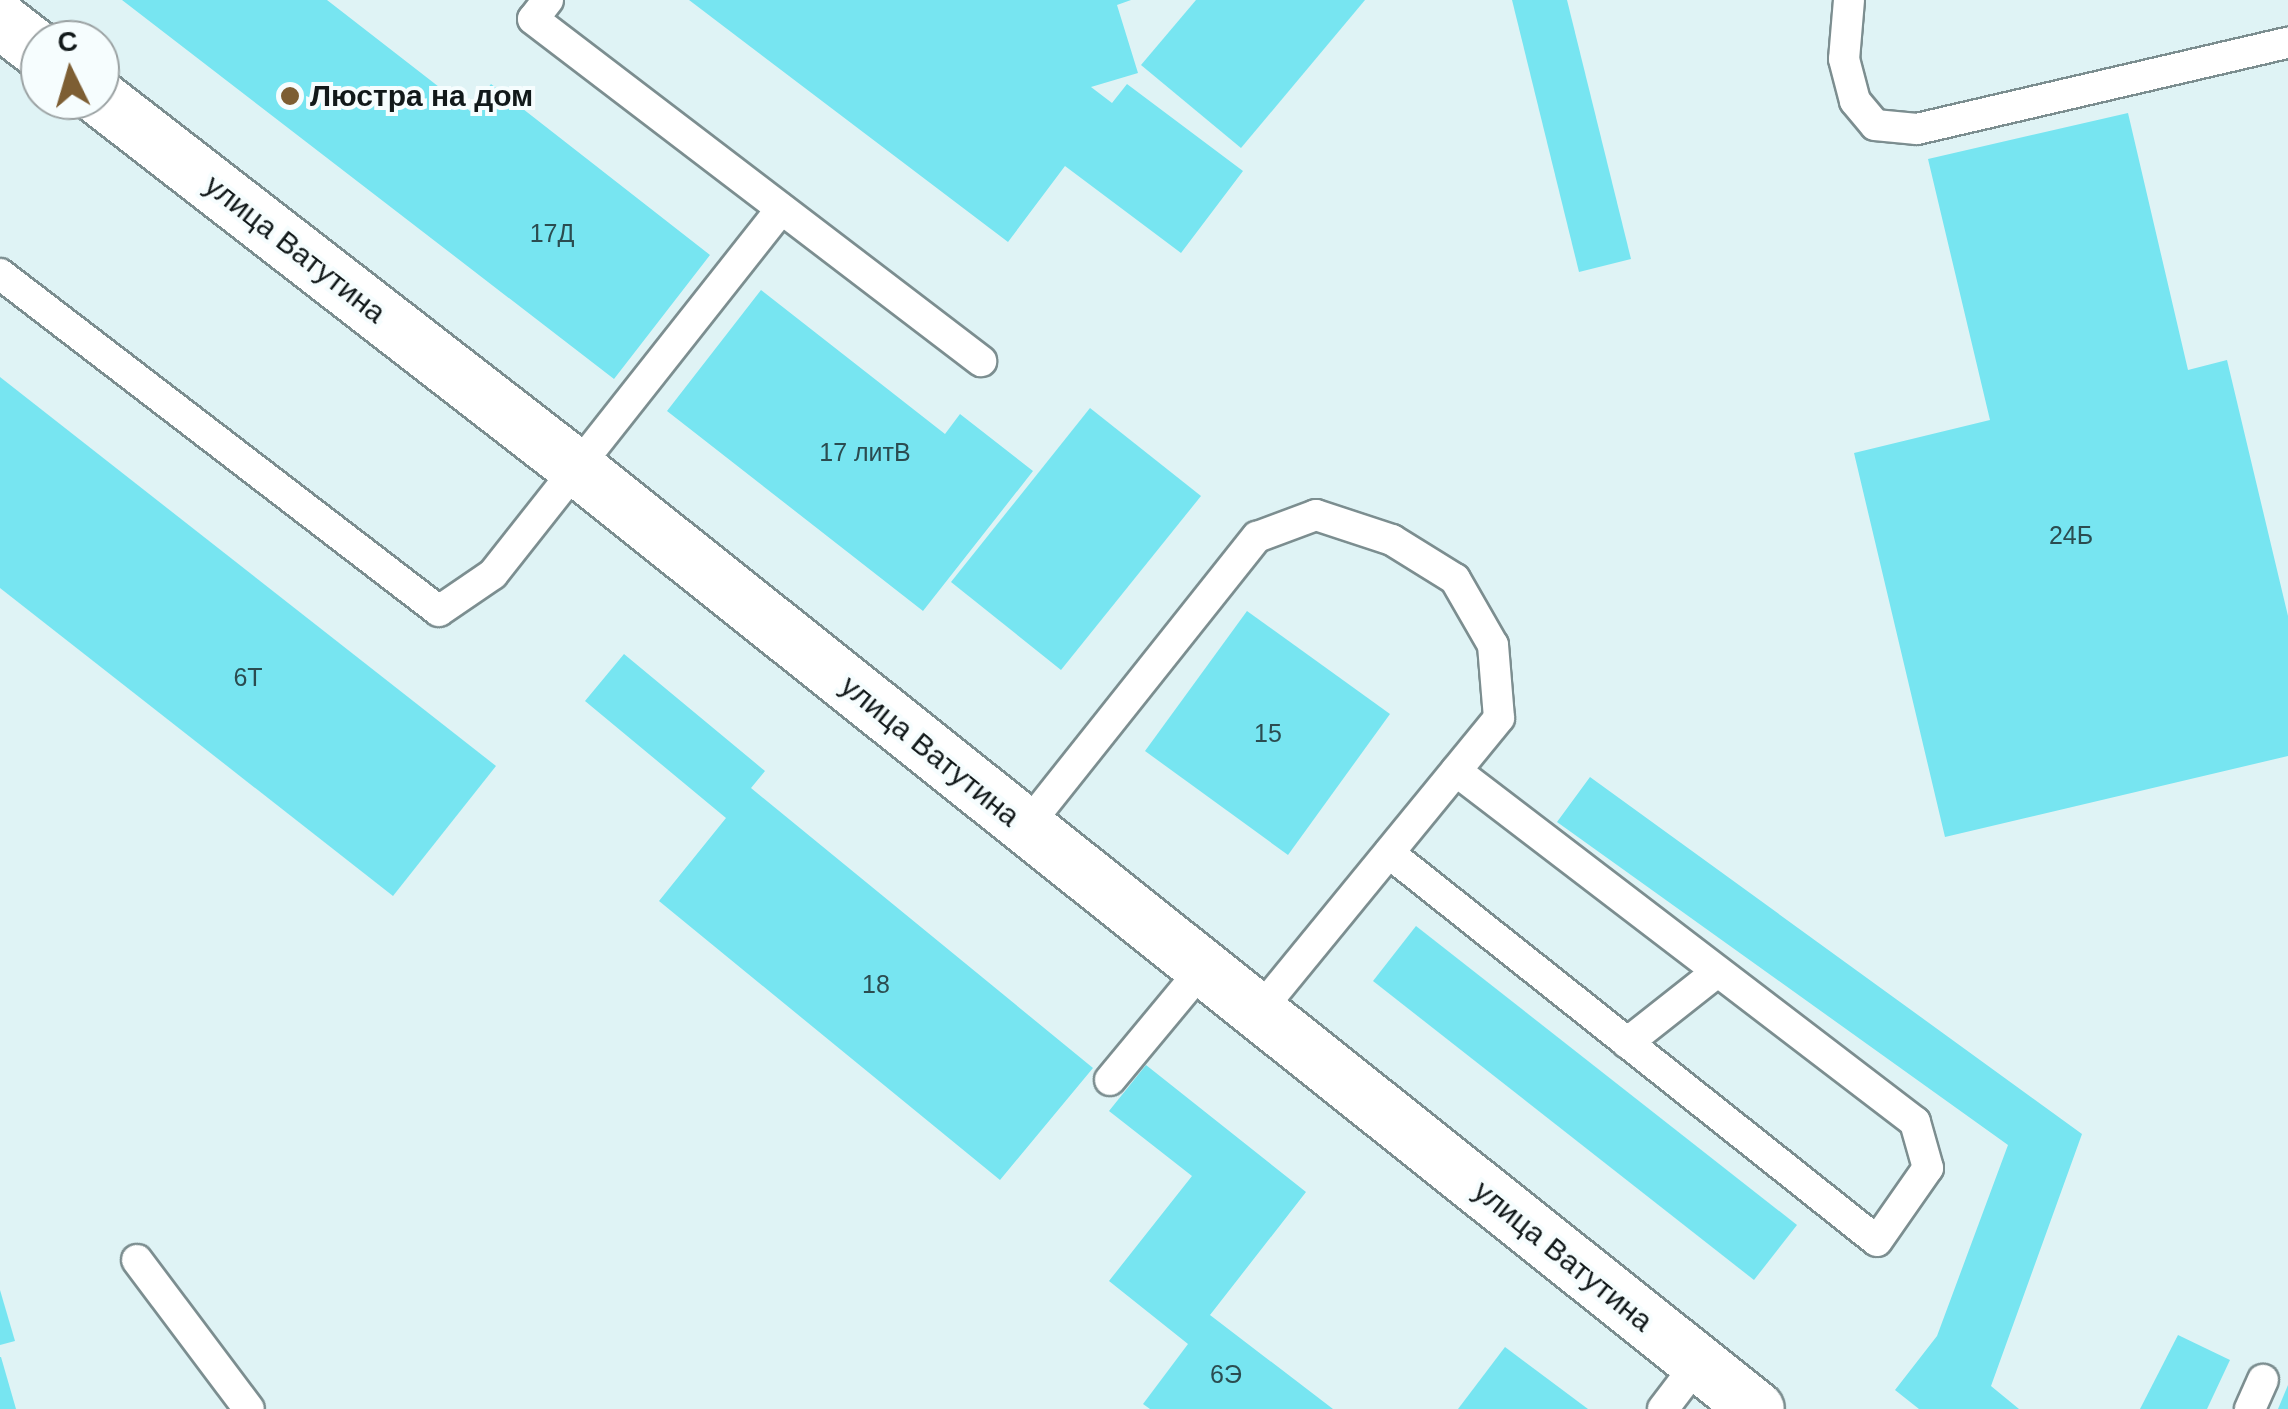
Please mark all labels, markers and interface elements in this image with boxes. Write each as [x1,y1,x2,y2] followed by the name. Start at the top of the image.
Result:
[20,20,120,120] north arrow
[56,25,79,58] text: С
[310,78,533,114] place label: Люстра на дом
[279,85,301,107] marker: Люстра на дом
[197,167,393,331] street label: улица Ватутина
[530,218,574,248] house number: 17Д
[819,437,911,467] house number: 17 литВ
[2049,520,2093,550] house number: 24Б
[233,662,263,692] house number: 6Т
[833,668,1027,834] street label: улица Ватутина
[1254,718,1282,748] house number: 15
[862,969,890,999] house number: 18
[1466,1173,1660,1339] street label: улица Ватутина
[1210,1359,1242,1389] house number: 6Э

